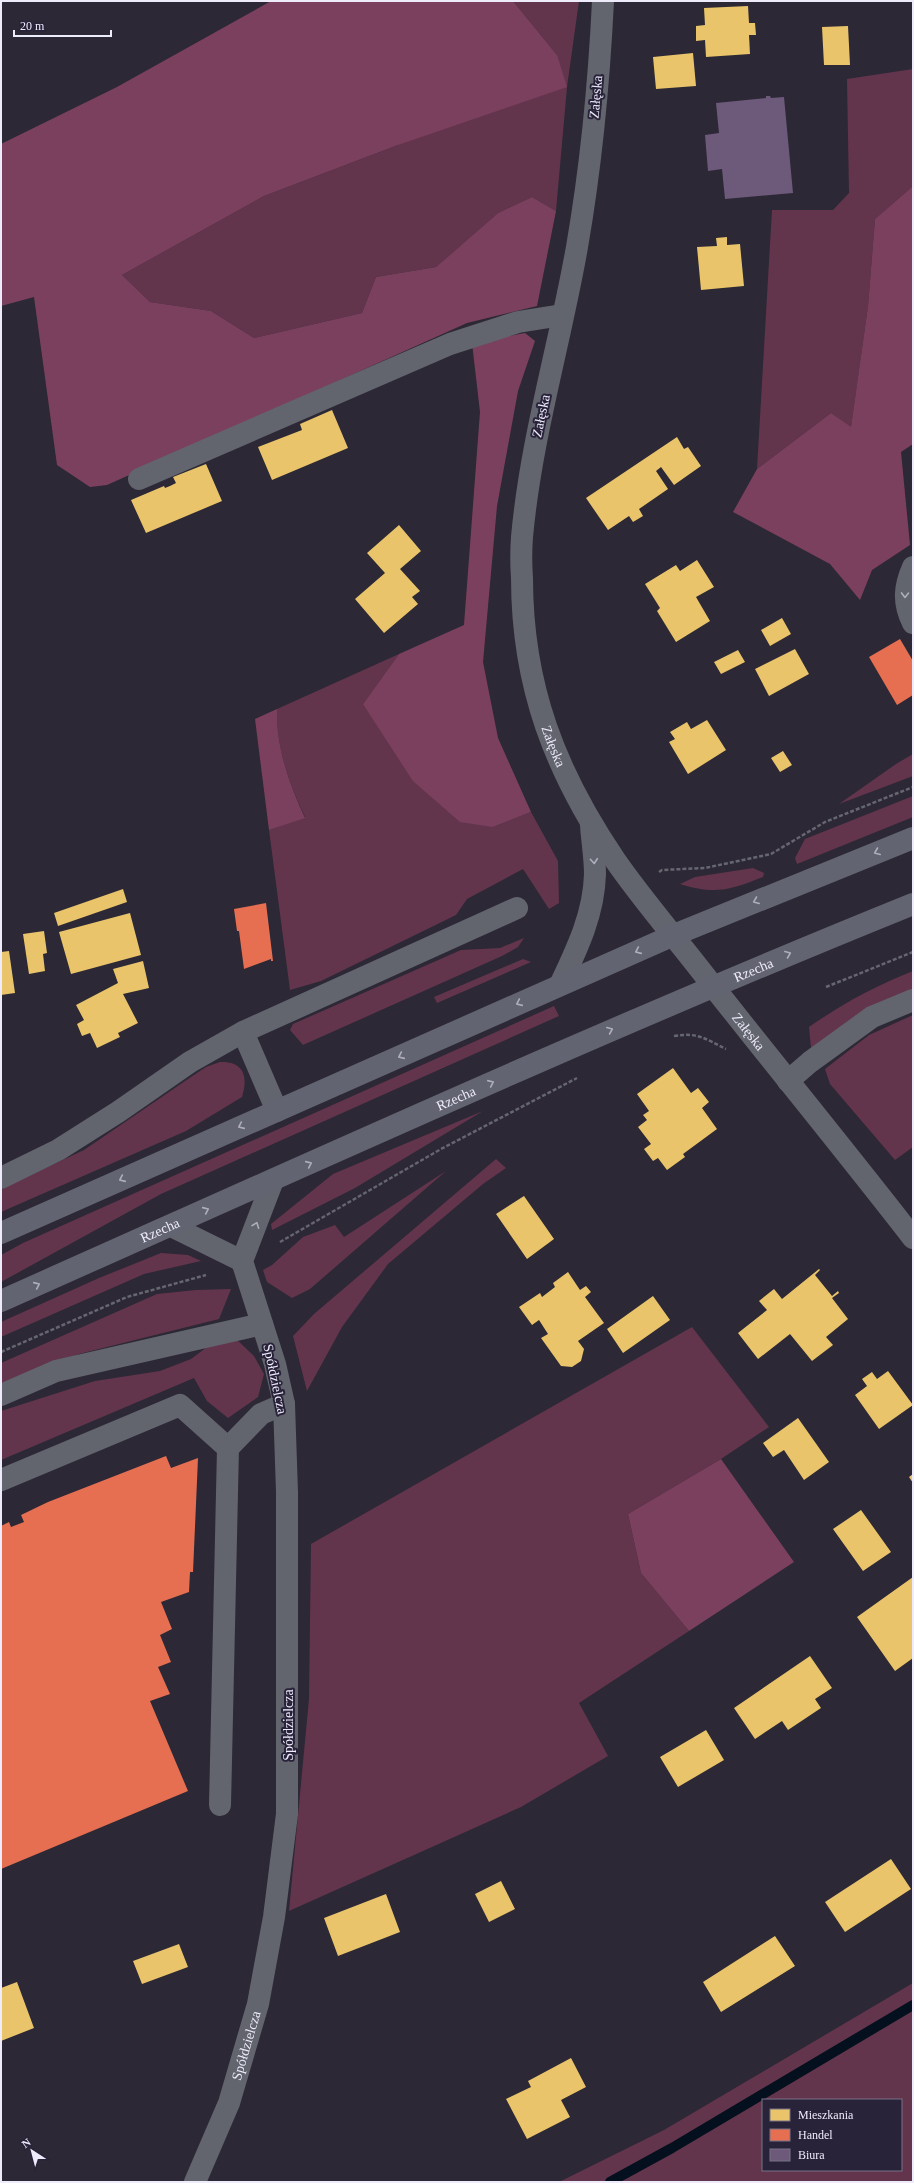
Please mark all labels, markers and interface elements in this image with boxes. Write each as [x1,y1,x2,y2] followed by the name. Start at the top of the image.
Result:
[14,12,111,38] scale bar
[20,19,45,33] text: 20 m
[587,74,605,119] street label: Załęska
[529,392,553,439] street label: Załęska
[901,592,910,598] one-way arrow
[539,723,569,770] street label: Załęska
[873,848,880,856] one-way arrow
[589,857,598,864] one-way arrow
[753,897,760,905] one-way arrow
[635,946,642,954] one-way arrow
[784,951,791,959] one-way arrow
[731,955,776,985] street label: Rzecha
[516,998,524,1006] one-way arrow
[729,1010,769,1054] street label: Załęska
[606,1027,614,1035] one-way arrow
[397,1051,405,1059] one-way arrow
[487,1080,495,1088] one-way arrow
[434,1083,478,1113] street label: Rzecha
[237,1122,244,1130] one-way arrow
[304,1161,312,1169] one-way arrow
[119,1174,126,1182] one-way arrow
[202,1207,210,1215] one-way arrow
[138,1214,182,1245] street label: Rzecha
[252,1221,260,1228] one-way arrow
[32,1282,40,1290] one-way arrow
[260,1342,290,1416] street label: Spółdzielcza
[281,1688,296,1761] street label: Spółdzielcza
[229,2008,263,2082] street label: Spółdzielcza
[762,2099,902,2171] legend
[798,2108,854,2122] text: Mieszkania
[798,2128,833,2142] text: Handel
[12,2131,52,2171] north arrow
[19,2136,33,2150] text: N
[798,2148,825,2162] text: Biura

